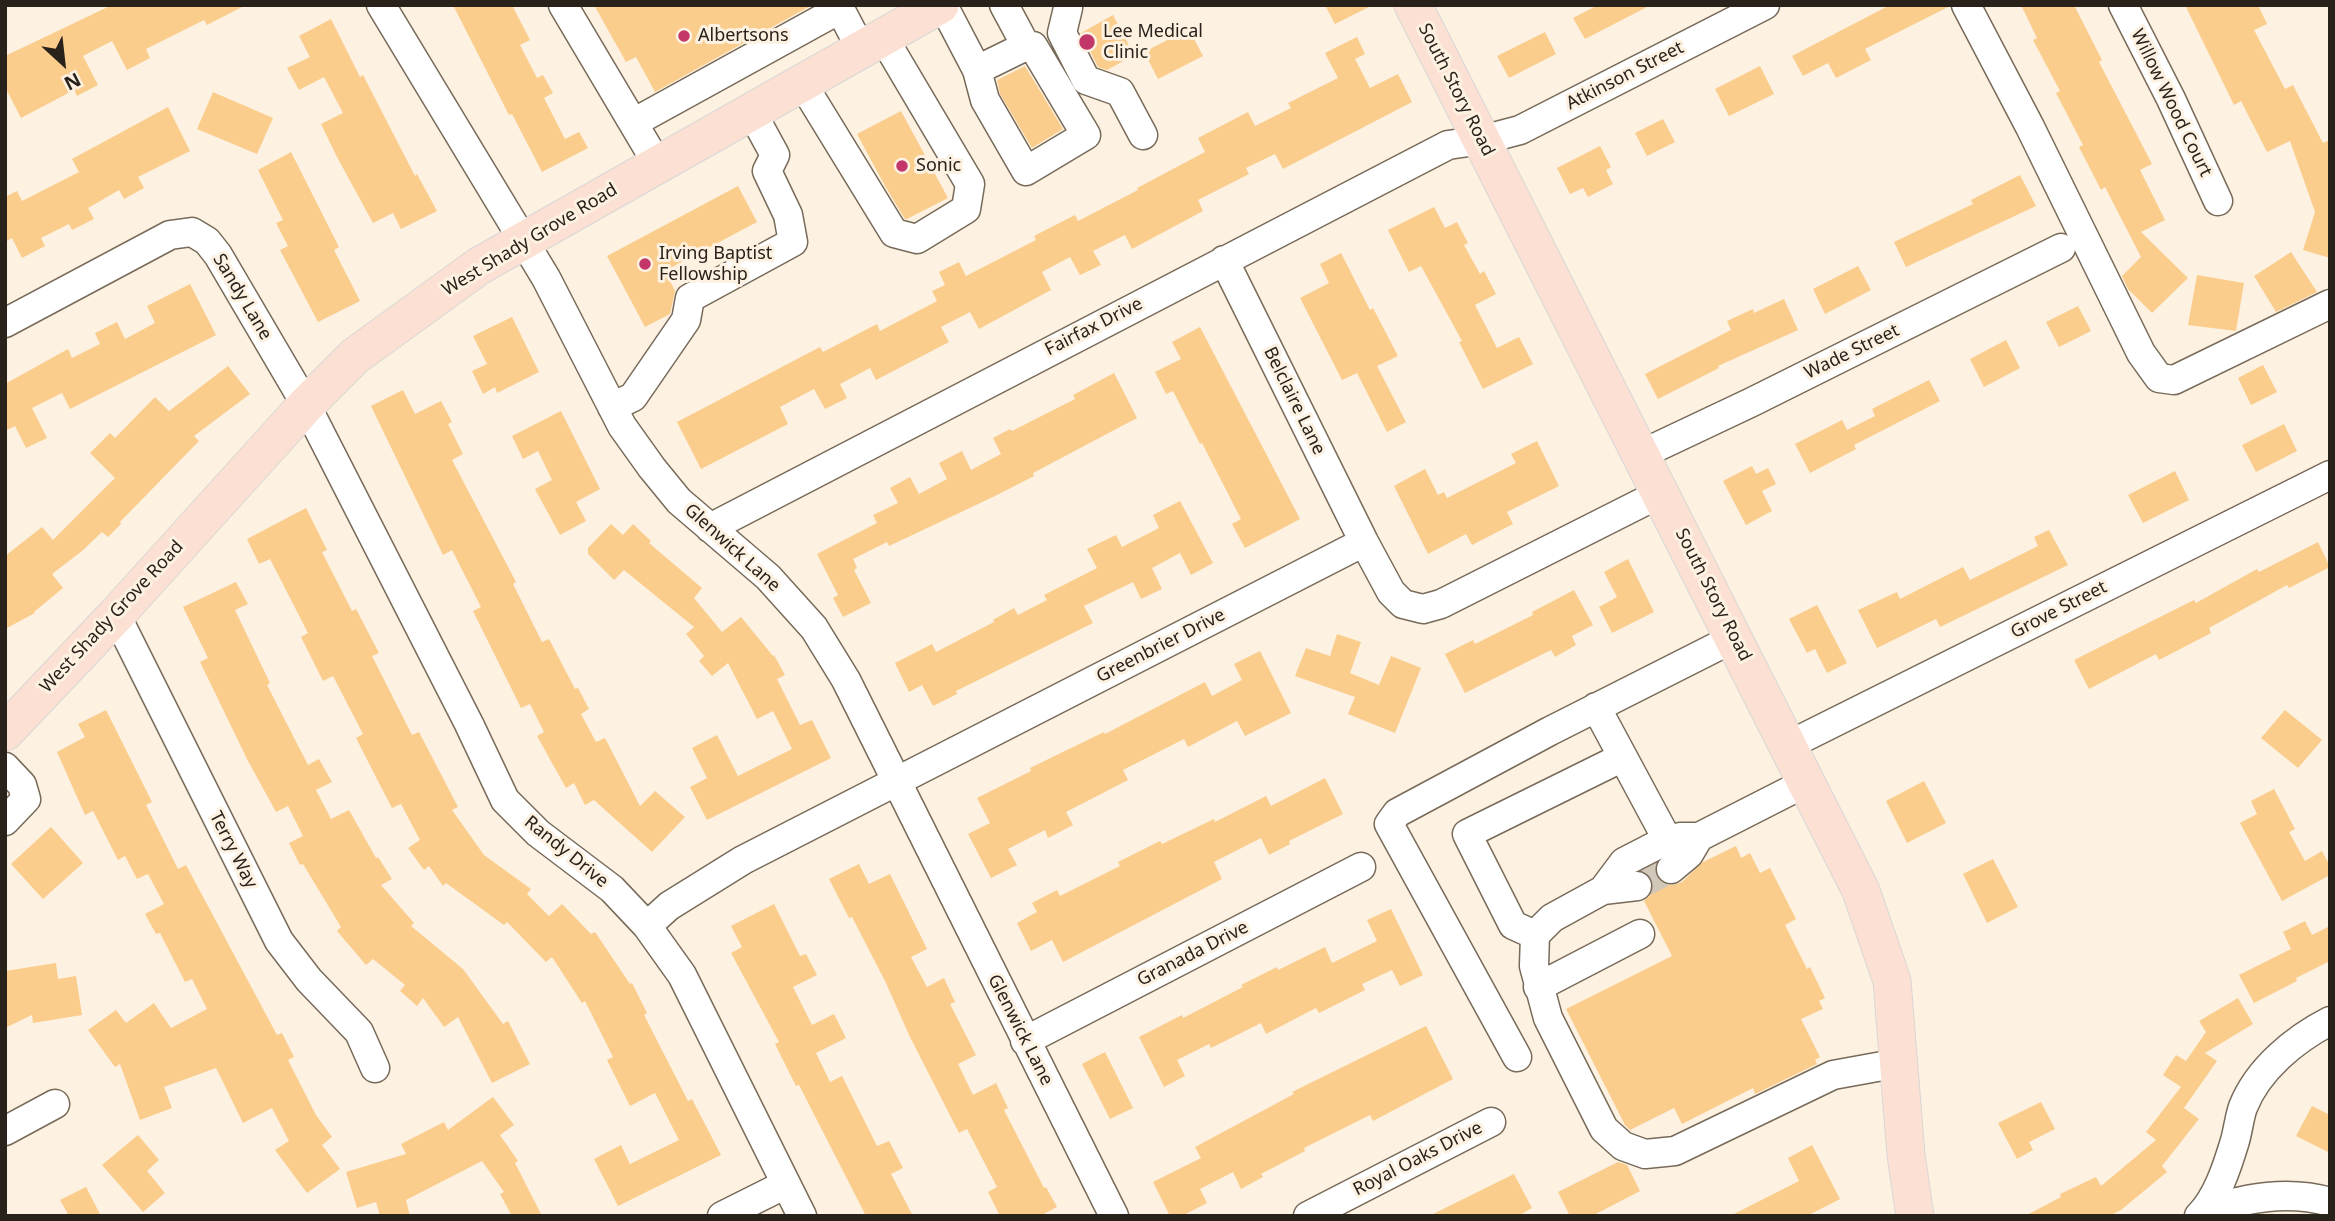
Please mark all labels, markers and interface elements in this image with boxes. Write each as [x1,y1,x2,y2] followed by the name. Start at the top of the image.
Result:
[1413,20,1499,160] street label: South Story Road
[1103,21,1203,64] place label: Lee Medical Clinic
[698,25,789,47] place label: Albertsons
[2126,26,2216,180] street label: Willow Wood Court
[28,28,98,98] north arrow
[676,28,692,44] marker: Albertsons
[1077,32,1097,52] marker: Lee Medical Clinic
[1563,37,1687,115] street label: Atkinson Street
[60,67,85,97] text: N
[916,155,961,177] place label: Sonic
[894,158,910,174] marker: Sonic
[439,179,621,301] street label: West Shady Grove Road
[659,243,772,286] place label: Irving Baptist Fellowship
[208,250,276,344] street label: Sandy Lane
[637,256,653,272] marker: Irving Baptist Fellowship
[1042,293,1146,361] street label: Fairfax Drive
[1801,320,1903,384] street label: Wade Street
[1259,344,1329,458] street label: Belclaire Lane
[680,499,784,597] street label: Glenwick Lane
[1670,525,1756,665] street label: South Story Road
[36,536,188,698] street label: West Shady Grove Road
[2007,577,2111,643] street label: Grove Street
[1093,604,1229,688] street label: Greenbrier Drive
[204,808,262,892] street label: Terry Way
[520,812,612,892] street label: Randy Drive
[1134,917,1252,991] street label: Granada Drive
[983,971,1057,1089] street label: Glenwick Lane
[1350,1117,1486,1201] street label: Royal Oaks Drive

